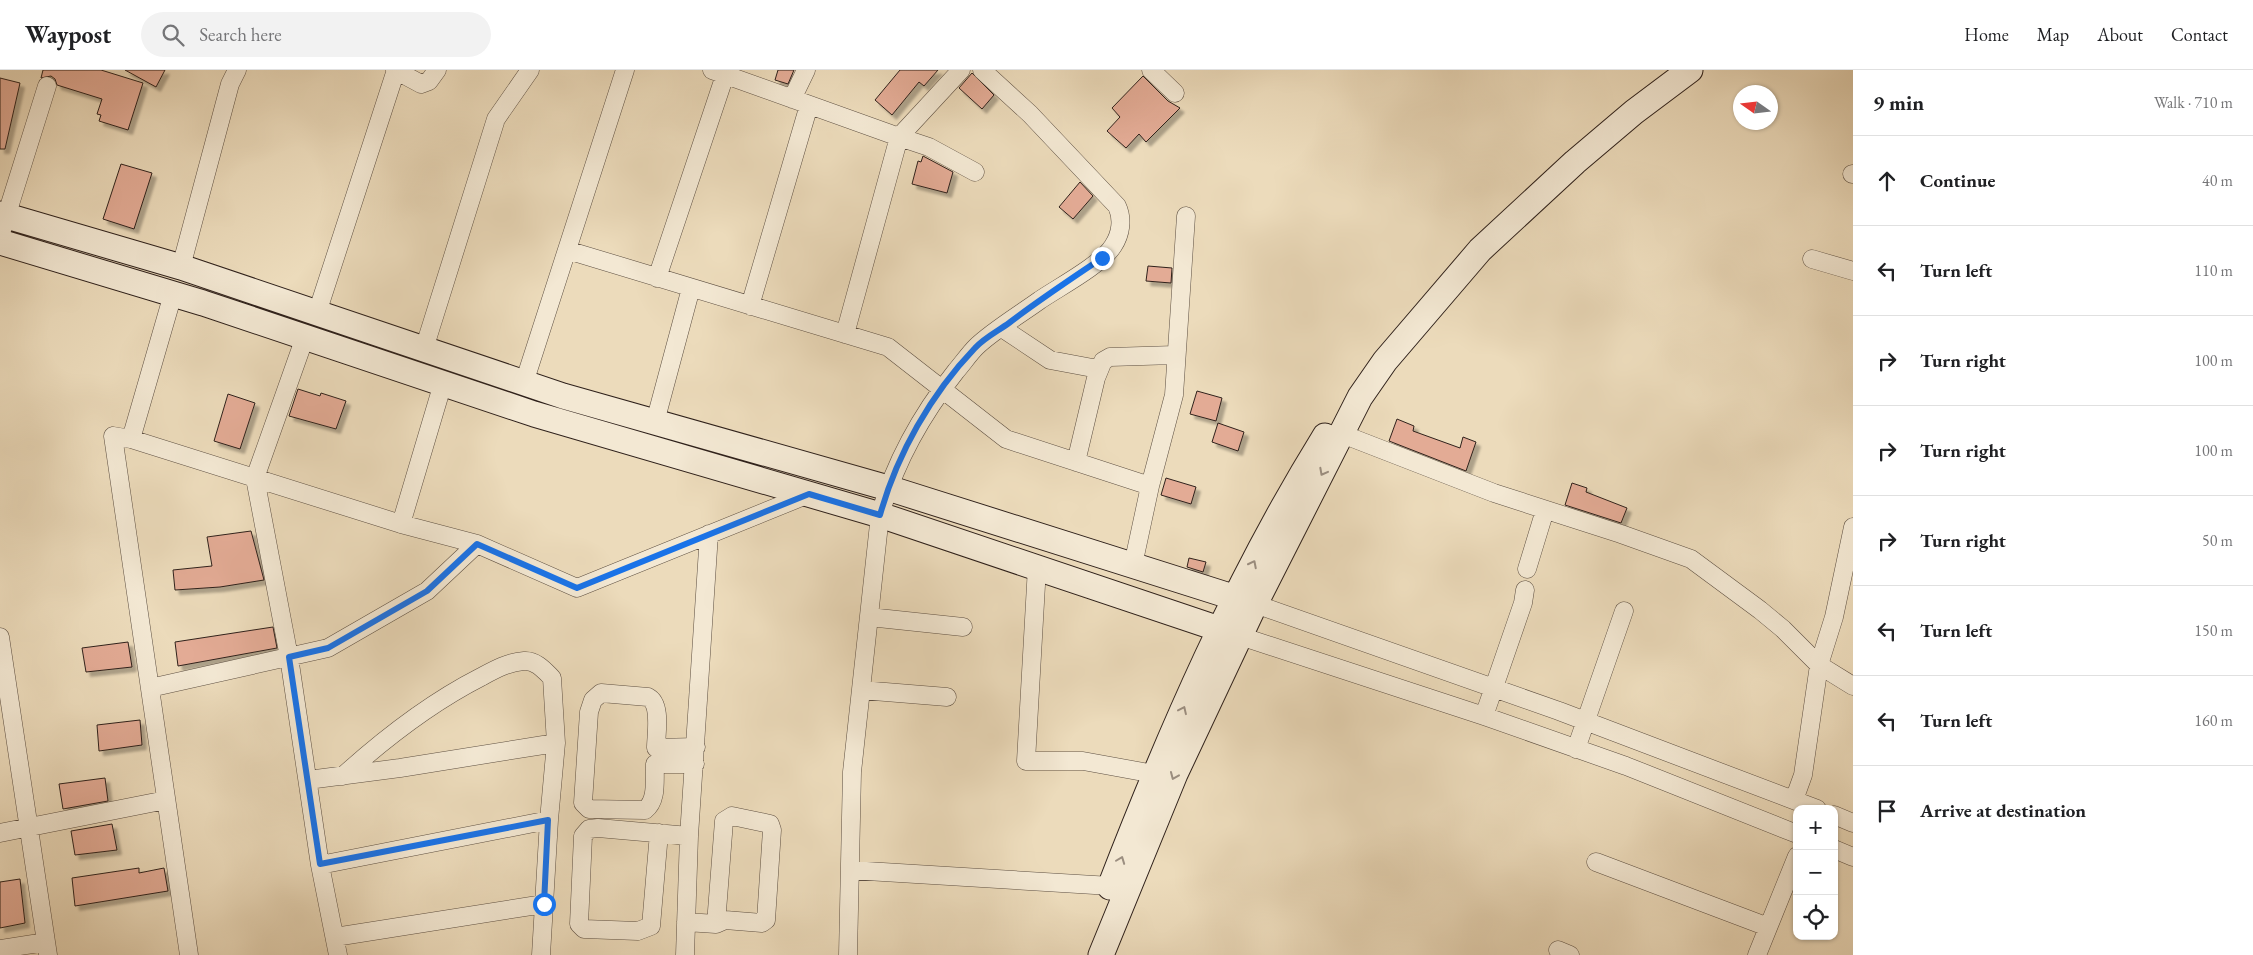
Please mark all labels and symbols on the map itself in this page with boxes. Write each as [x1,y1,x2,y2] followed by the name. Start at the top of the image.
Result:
[1733,85,1778,130] north arrow
[1091,247,1114,270] route end
[1319,466,1329,475] one-way arrow
[1247,560,1257,569] one-way arrow
[1177,706,1187,715] one-way arrow
[1170,771,1181,780] one-way arrow
[1115,856,1125,865] one-way arrow
[533,893,556,916] route start

